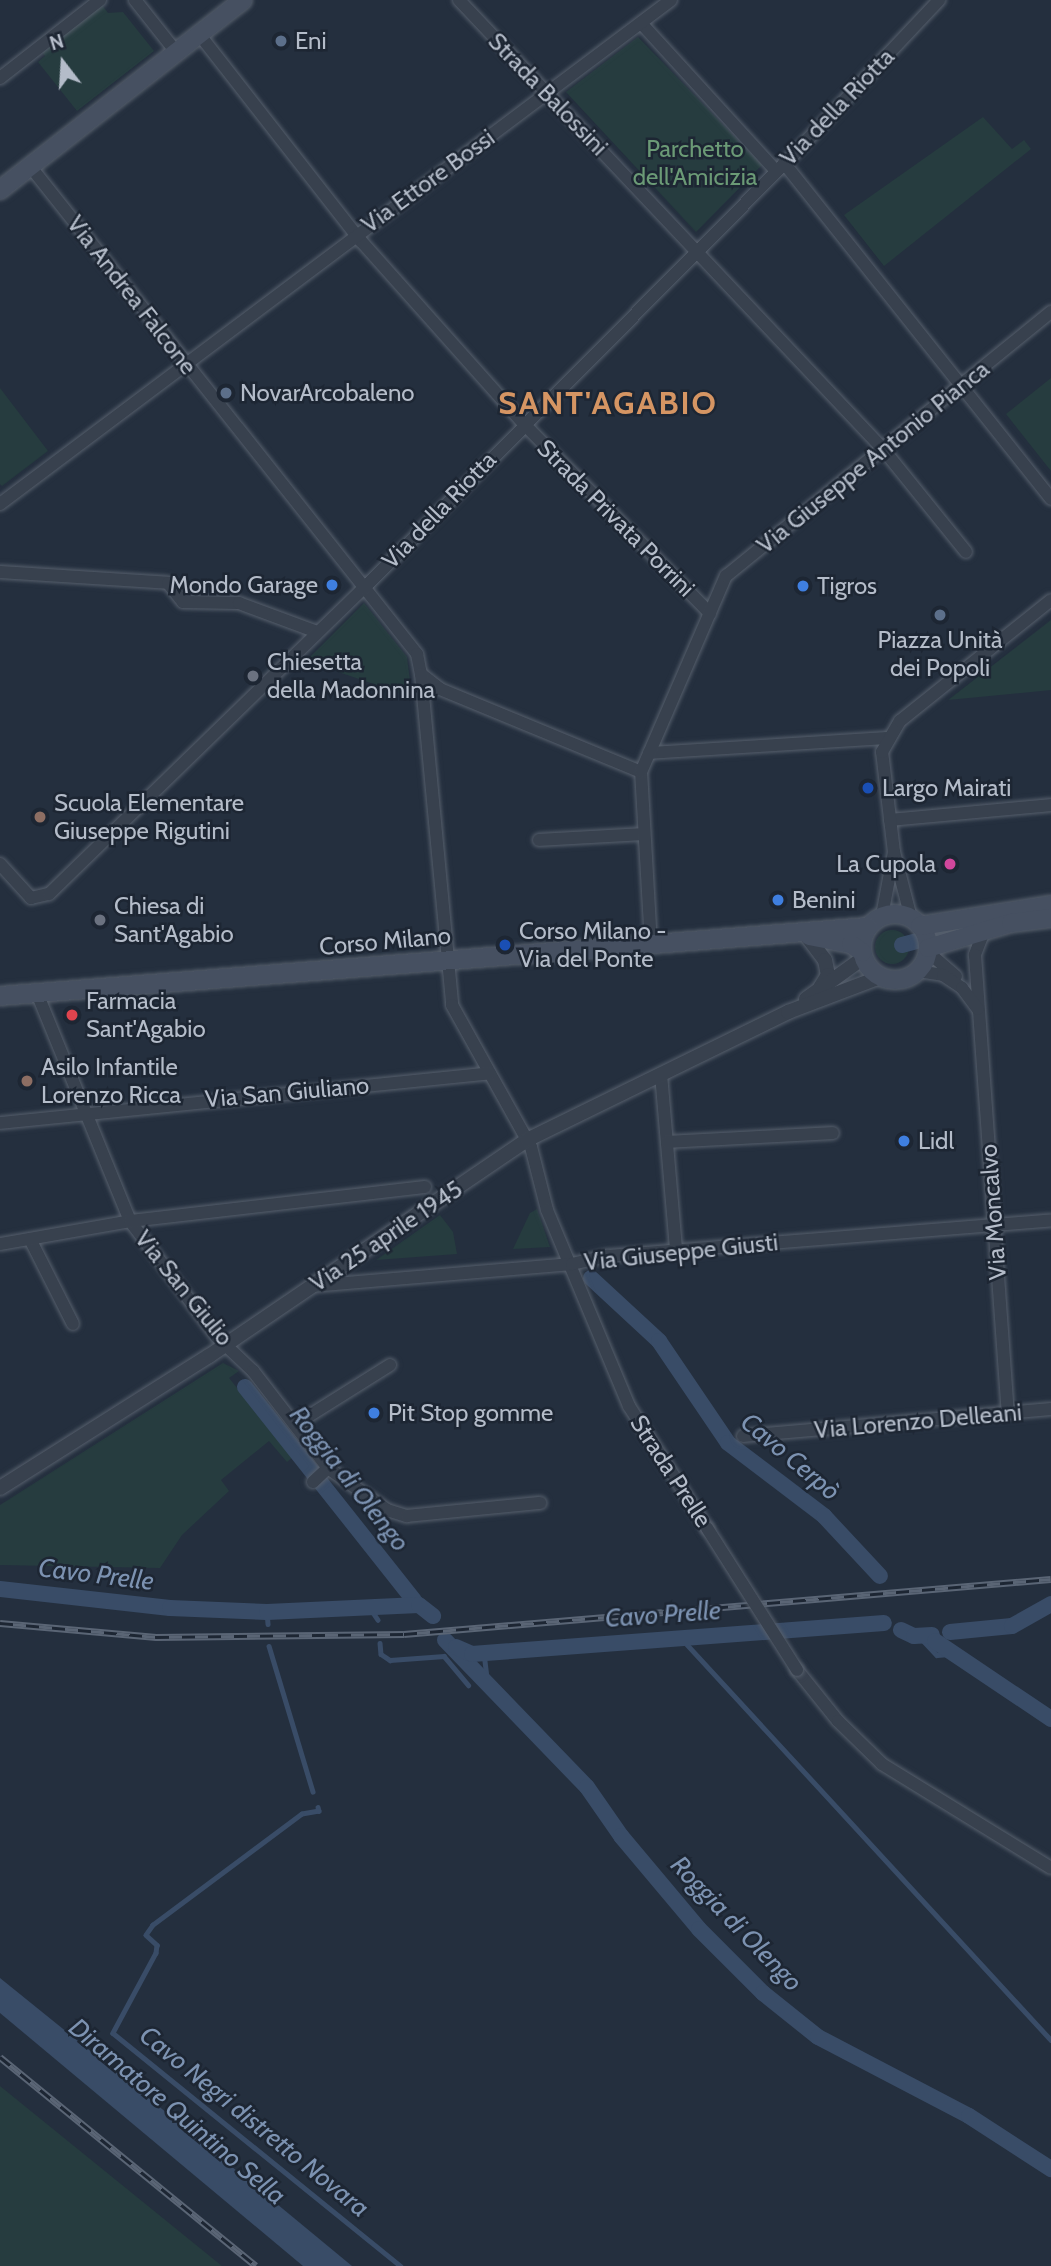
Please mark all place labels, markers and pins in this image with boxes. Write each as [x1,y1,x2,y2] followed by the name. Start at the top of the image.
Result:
[295,27,327,55] place label: Eni
[273,33,289,49] marker: Eni
[240,379,415,407] place label: NovarArcobaleno
[218,385,234,401] marker: NovarArcobaleno
[169,571,318,599] place label: Mondo Garage
[817,572,877,600] place label: Tigros
[324,577,340,593] marker: Mondo Garage
[795,578,811,594] marker: Tigros
[932,607,948,623] marker: Piazza Unità dei Popoli
[878,626,1002,682] place label: Piazza Unità dei Popoli
[267,648,435,704] place label: Chiesetta della Madonnina
[245,668,261,684] marker: Chiesetta della Madonnina
[882,774,1011,802] place label: Largo Mairati
[860,780,876,796] marker: Largo Mairati
[54,789,244,845] place label: Scuola Elementare Giuseppe Rigutini
[32,809,48,825] marker: Scuola Elementare Giuseppe Rigutini
[836,850,936,878] place label: La Cupola
[942,856,958,872] marker: La Cupola
[792,886,856,914] place label: Benini
[114,892,234,948] place label: Chiesa di Sant'Agabio
[770,892,786,908] marker: Benini
[92,912,108,928] marker: Chiesa di Sant'Agabio
[519,917,666,973] place label: Corso Milano - Via del Ponte
[497,937,513,953] marker: Corso Milano - Via del Ponte
[86,987,206,1043] place label: Farmacia Sant'Agabio
[64,1007,80,1023] marker: Farmacia Sant'Agabio
[41,1053,181,1109] place label: Asilo Infantile Lorenzo Ricca
[19,1073,35,1089] marker: Asilo Infantile Lorenzo Ricca
[918,1127,954,1155] place label: Lidl
[896,1133,912,1149] marker: Lidl
[388,1399,553,1427] place label: Pit Stop gomme
[366,1405,382,1421] marker: Pit Stop gomme

